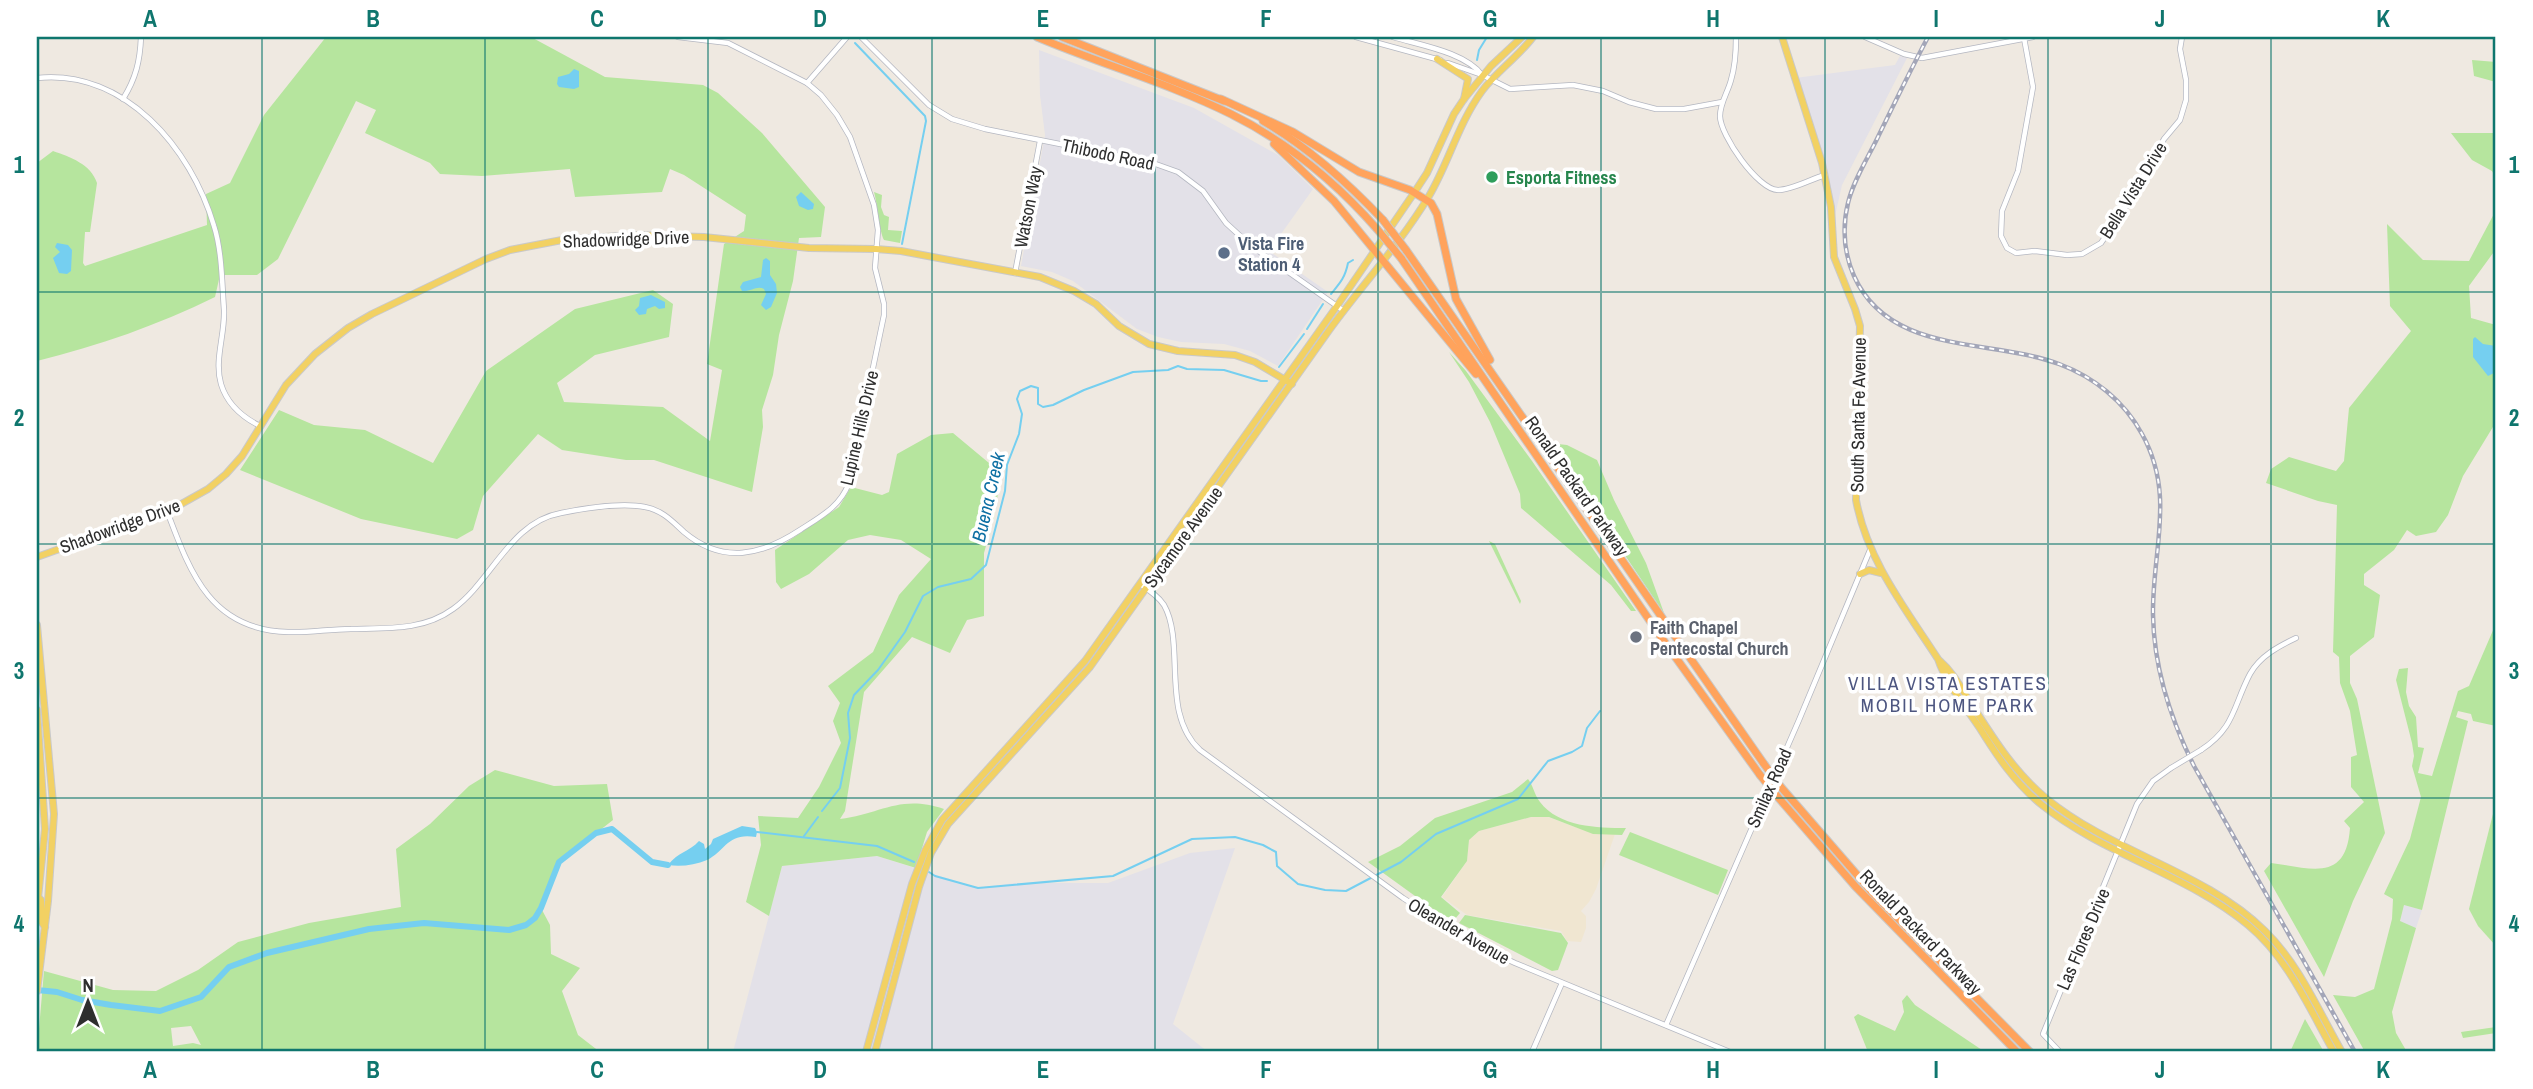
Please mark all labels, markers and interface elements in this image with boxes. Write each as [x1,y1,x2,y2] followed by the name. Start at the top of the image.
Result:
[143,3,157,34] text: A
[366,3,380,34] text: B
[590,3,604,34] text: C
[813,3,827,34] text: D
[1037,3,1049,34] text: E
[1260,3,1272,34] text: F
[1483,3,1497,34] text: G
[1706,3,1720,34] text: H
[1933,3,1939,34] text: I
[2155,3,2165,34] text: J
[2376,3,2390,34] text: K
[1060,132,1156,176] street label: Thibodo Road
[2093,137,2173,243] street label: Bella Vista Drive
[14,149,25,180] text: 1
[2509,149,2520,180] text: 1
[1008,163,1048,250] street label: Watson Way
[1506,165,1617,190] place label: Esporta Fitness
[1484,169,1500,185] marker: Esporta Fitness
[562,224,690,254] street label: Shadowridge Drive
[1238,231,1304,277] place label: Vista Fire Station 4
[1216,245,1232,261] marker: Vista Fire Station 4
[1844,337,1872,493] street label: South Santa Fe Avenue
[834,368,884,488] street label: Lupine Hills Drive
[14,402,24,433] text: 2
[2509,402,2519,433] text: 2
[1519,411,1635,562] street label: Ronald Packard Parkway
[965,449,1011,544] water label: Buena Creek
[1138,481,1228,593] street label: Sycamore Avenue
[56,493,184,559] street label: Shadowridge Drive
[1650,615,1789,661] place label: Faith Chapel Pentecostal Church
[1628,629,1644,645] marker: Faith Chapel Pentecostal Church
[14,655,24,686] text: 3
[2509,655,2519,686] text: 3
[1848,670,2048,718] district label: VILLA VISTA ESTATES MOBIL HOME PARK
[1740,744,1798,832] street label: Smilax Road
[1854,864,1988,1001] street label: Ronald Packard Parkway
[2050,884,2116,994] street label: Las Flores Drive
[1403,892,1515,970] street label: Oleander Avenue
[14,908,25,939] text: 4
[2509,908,2520,939] text: 4
[52,967,122,1036] north arrow
[82,972,94,998] text: N
[143,1054,157,1085] text: A
[366,1054,380,1085] text: B
[590,1054,604,1085] text: C
[813,1054,827,1085] text: D
[1037,1054,1049,1085] text: E
[1260,1054,1272,1085] text: F
[1483,1054,1497,1085] text: G
[1706,1054,1720,1085] text: H
[1933,1054,1939,1085] text: I
[2155,1054,2165,1085] text: J
[2376,1054,2390,1085] text: K

